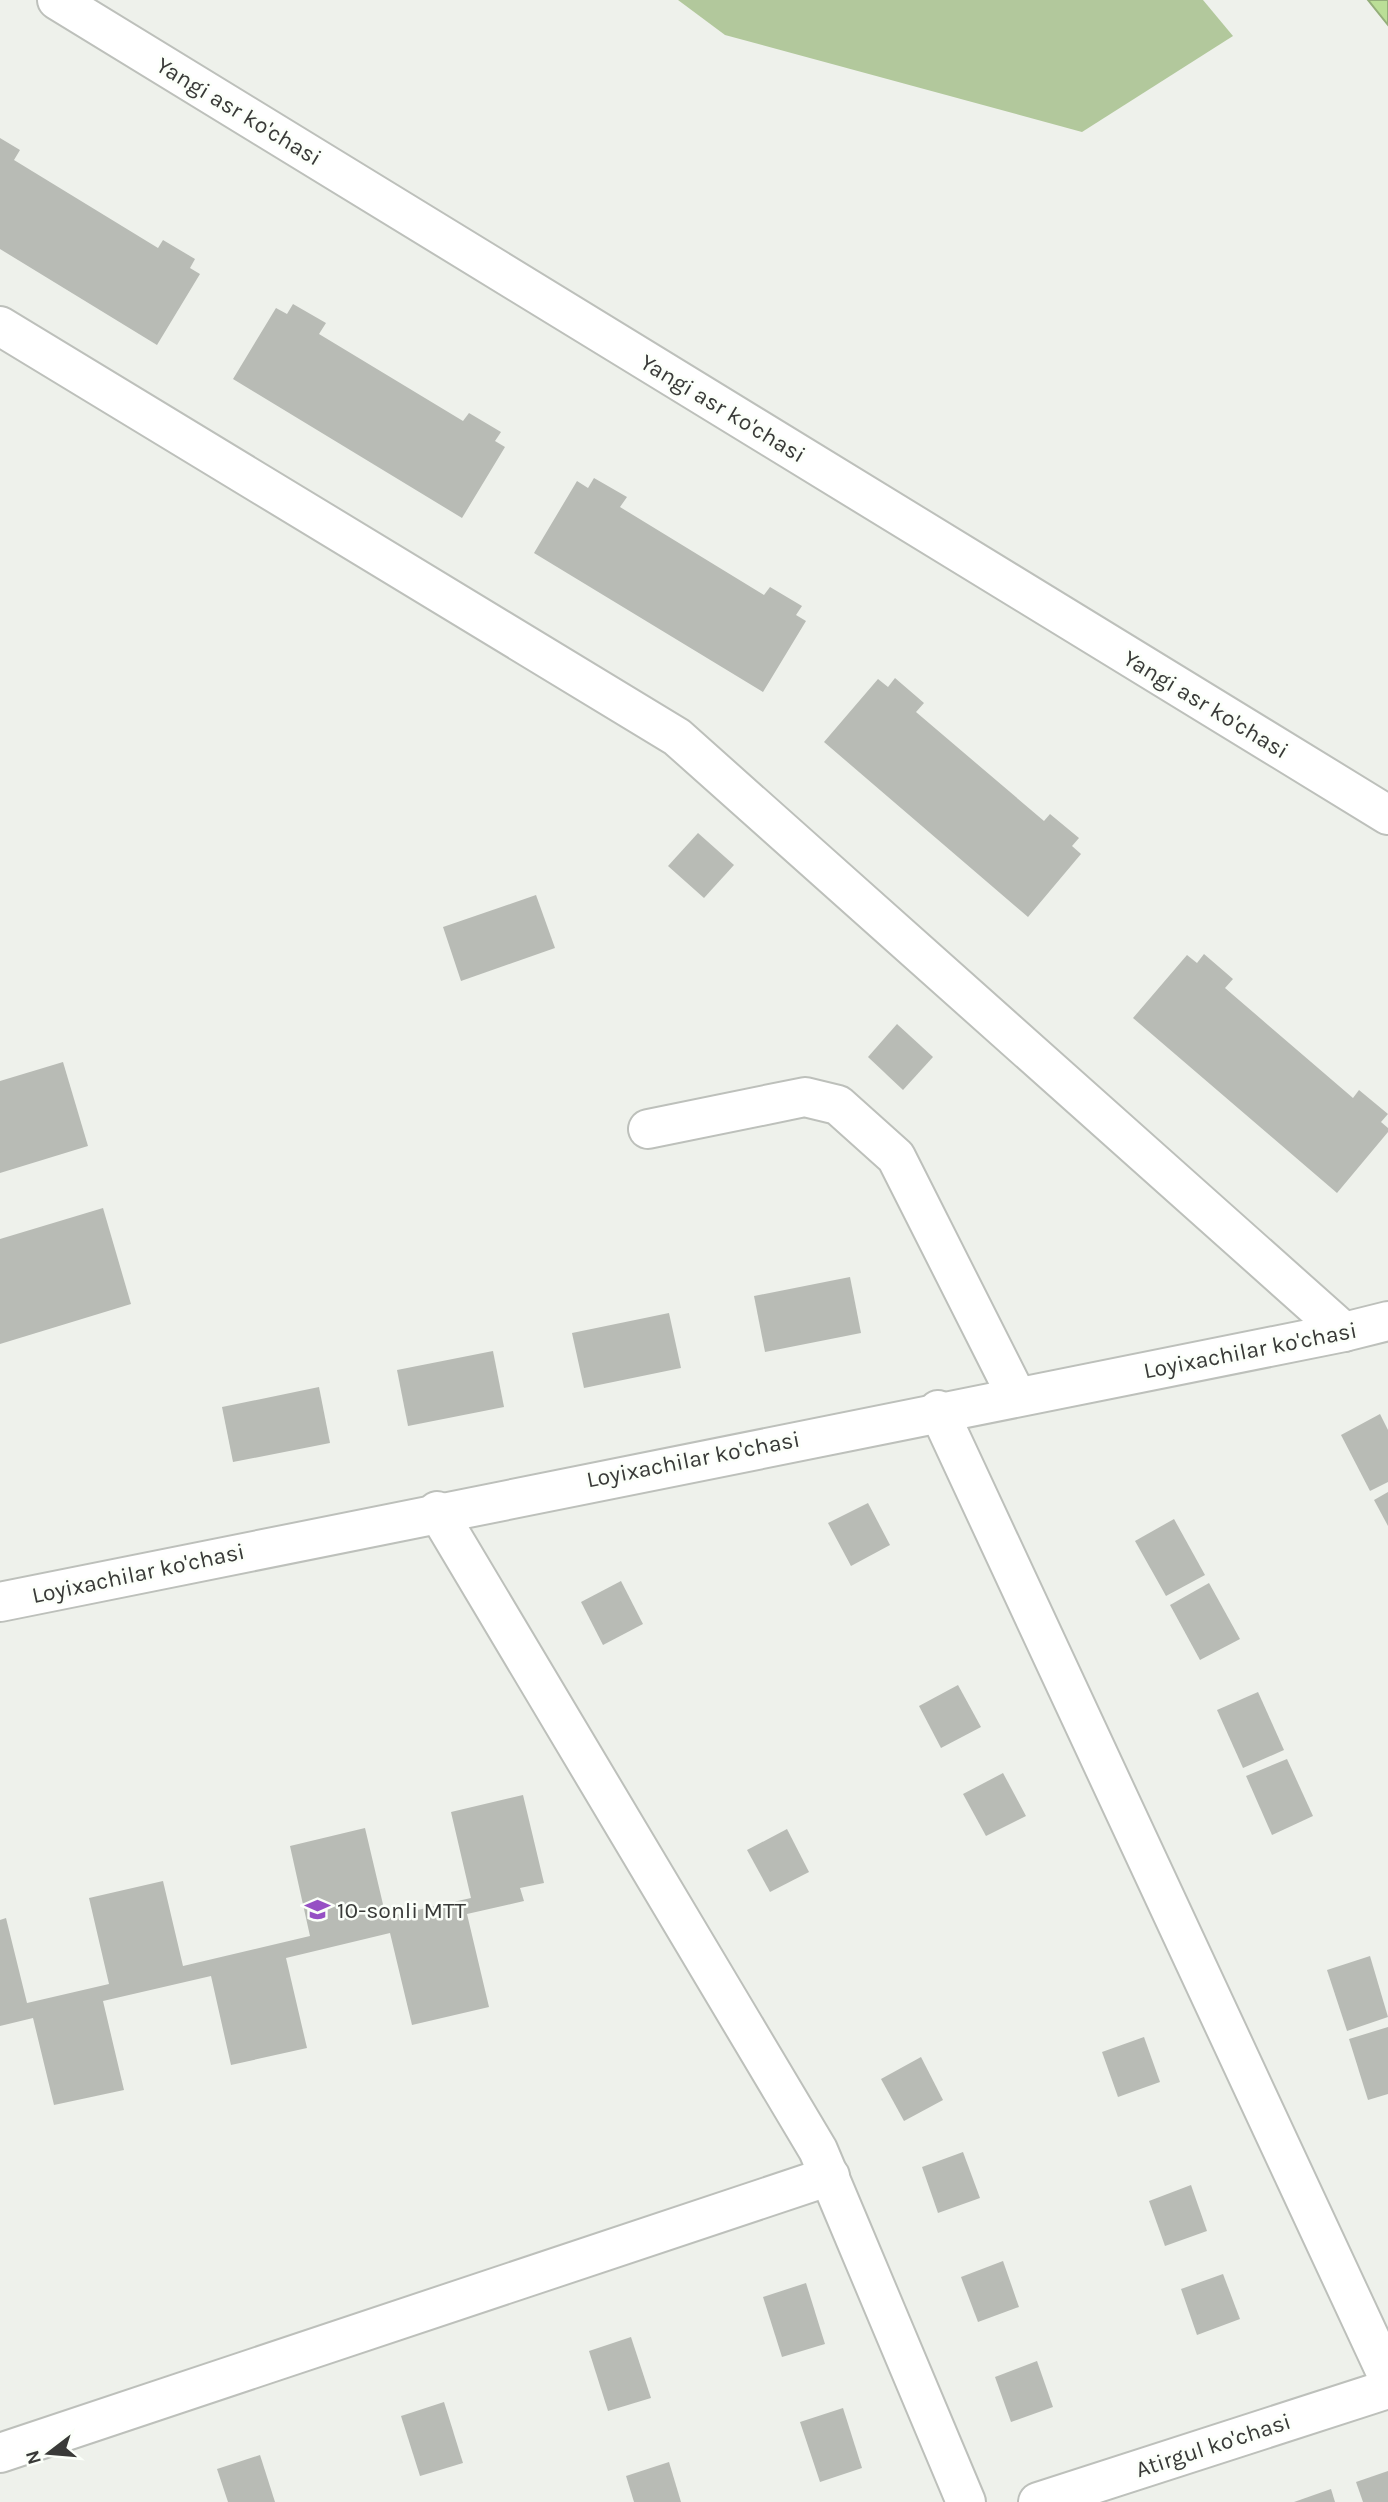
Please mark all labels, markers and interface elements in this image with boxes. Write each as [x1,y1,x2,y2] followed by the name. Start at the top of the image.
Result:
[151,52,326,171] street label: Yangi asr ko'chasi
[635,349,810,468] street label: Yangi asr ko'chasi
[1118,645,1293,764] street label: Yangi asr ko'chasi
[1141,1317,1359,1384] street label: Loyixachilar ko'chasi
[584,1426,802,1493] street label: Loyixachilar ko'chasi
[29,1538,247,1609] street label: Loyixachilar ko'chasi
[303,1896,331,1924] school or university icon: 10-sonli MTT
[337,1897,467,1924] place label: 10-sonli MTT
[1132,2408,1294,2483] street label: Atirgul ko'chasi
[14,2418,84,2488] north arrow
[21,2448,46,2467] text: N

